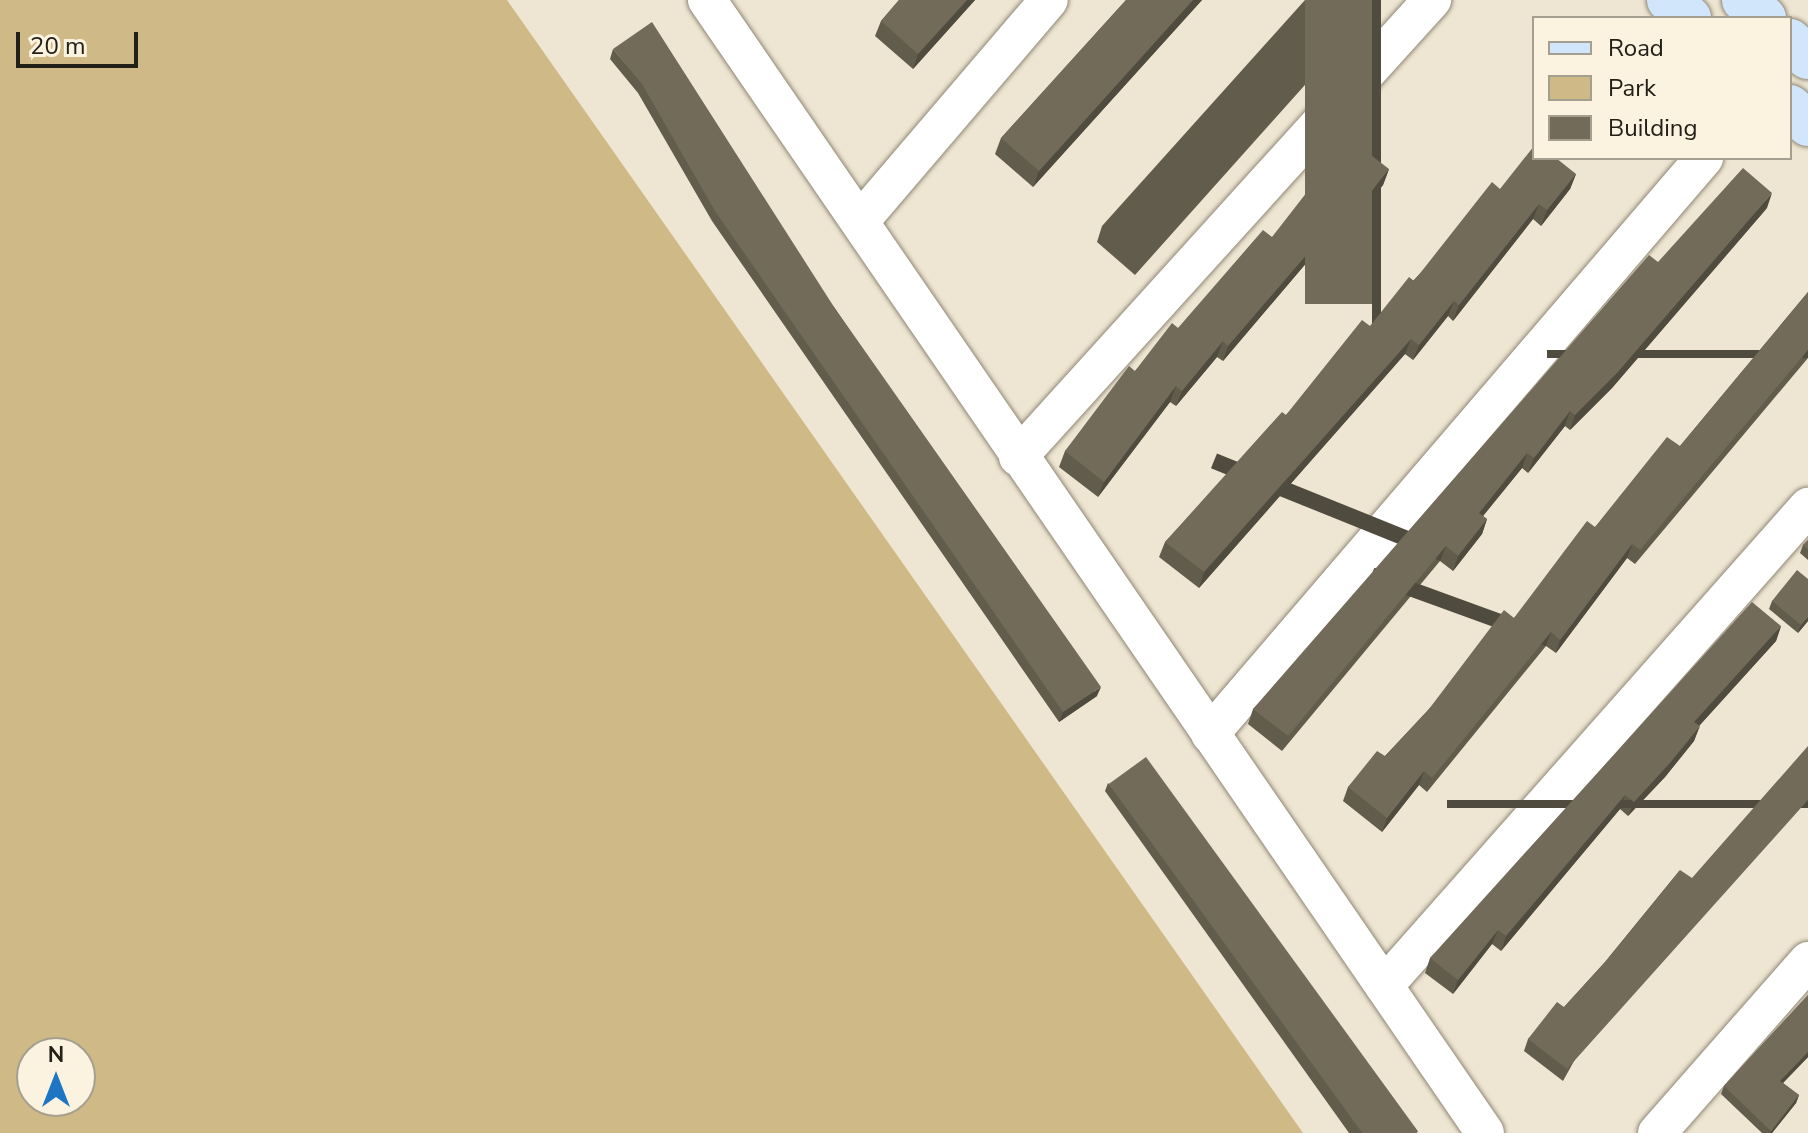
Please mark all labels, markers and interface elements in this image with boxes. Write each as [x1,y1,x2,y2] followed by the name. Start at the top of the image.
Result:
[20,16,142,66] scale bar
[1532,16,1792,160] legend
[30,30,86,62] text: 20 m
[1608,32,1664,64] text: Road
[1608,72,1656,104] text: Park
[1608,112,1698,144] text: Building
[16,1037,96,1117] north arrow
[48,1040,64,1070] text: N

